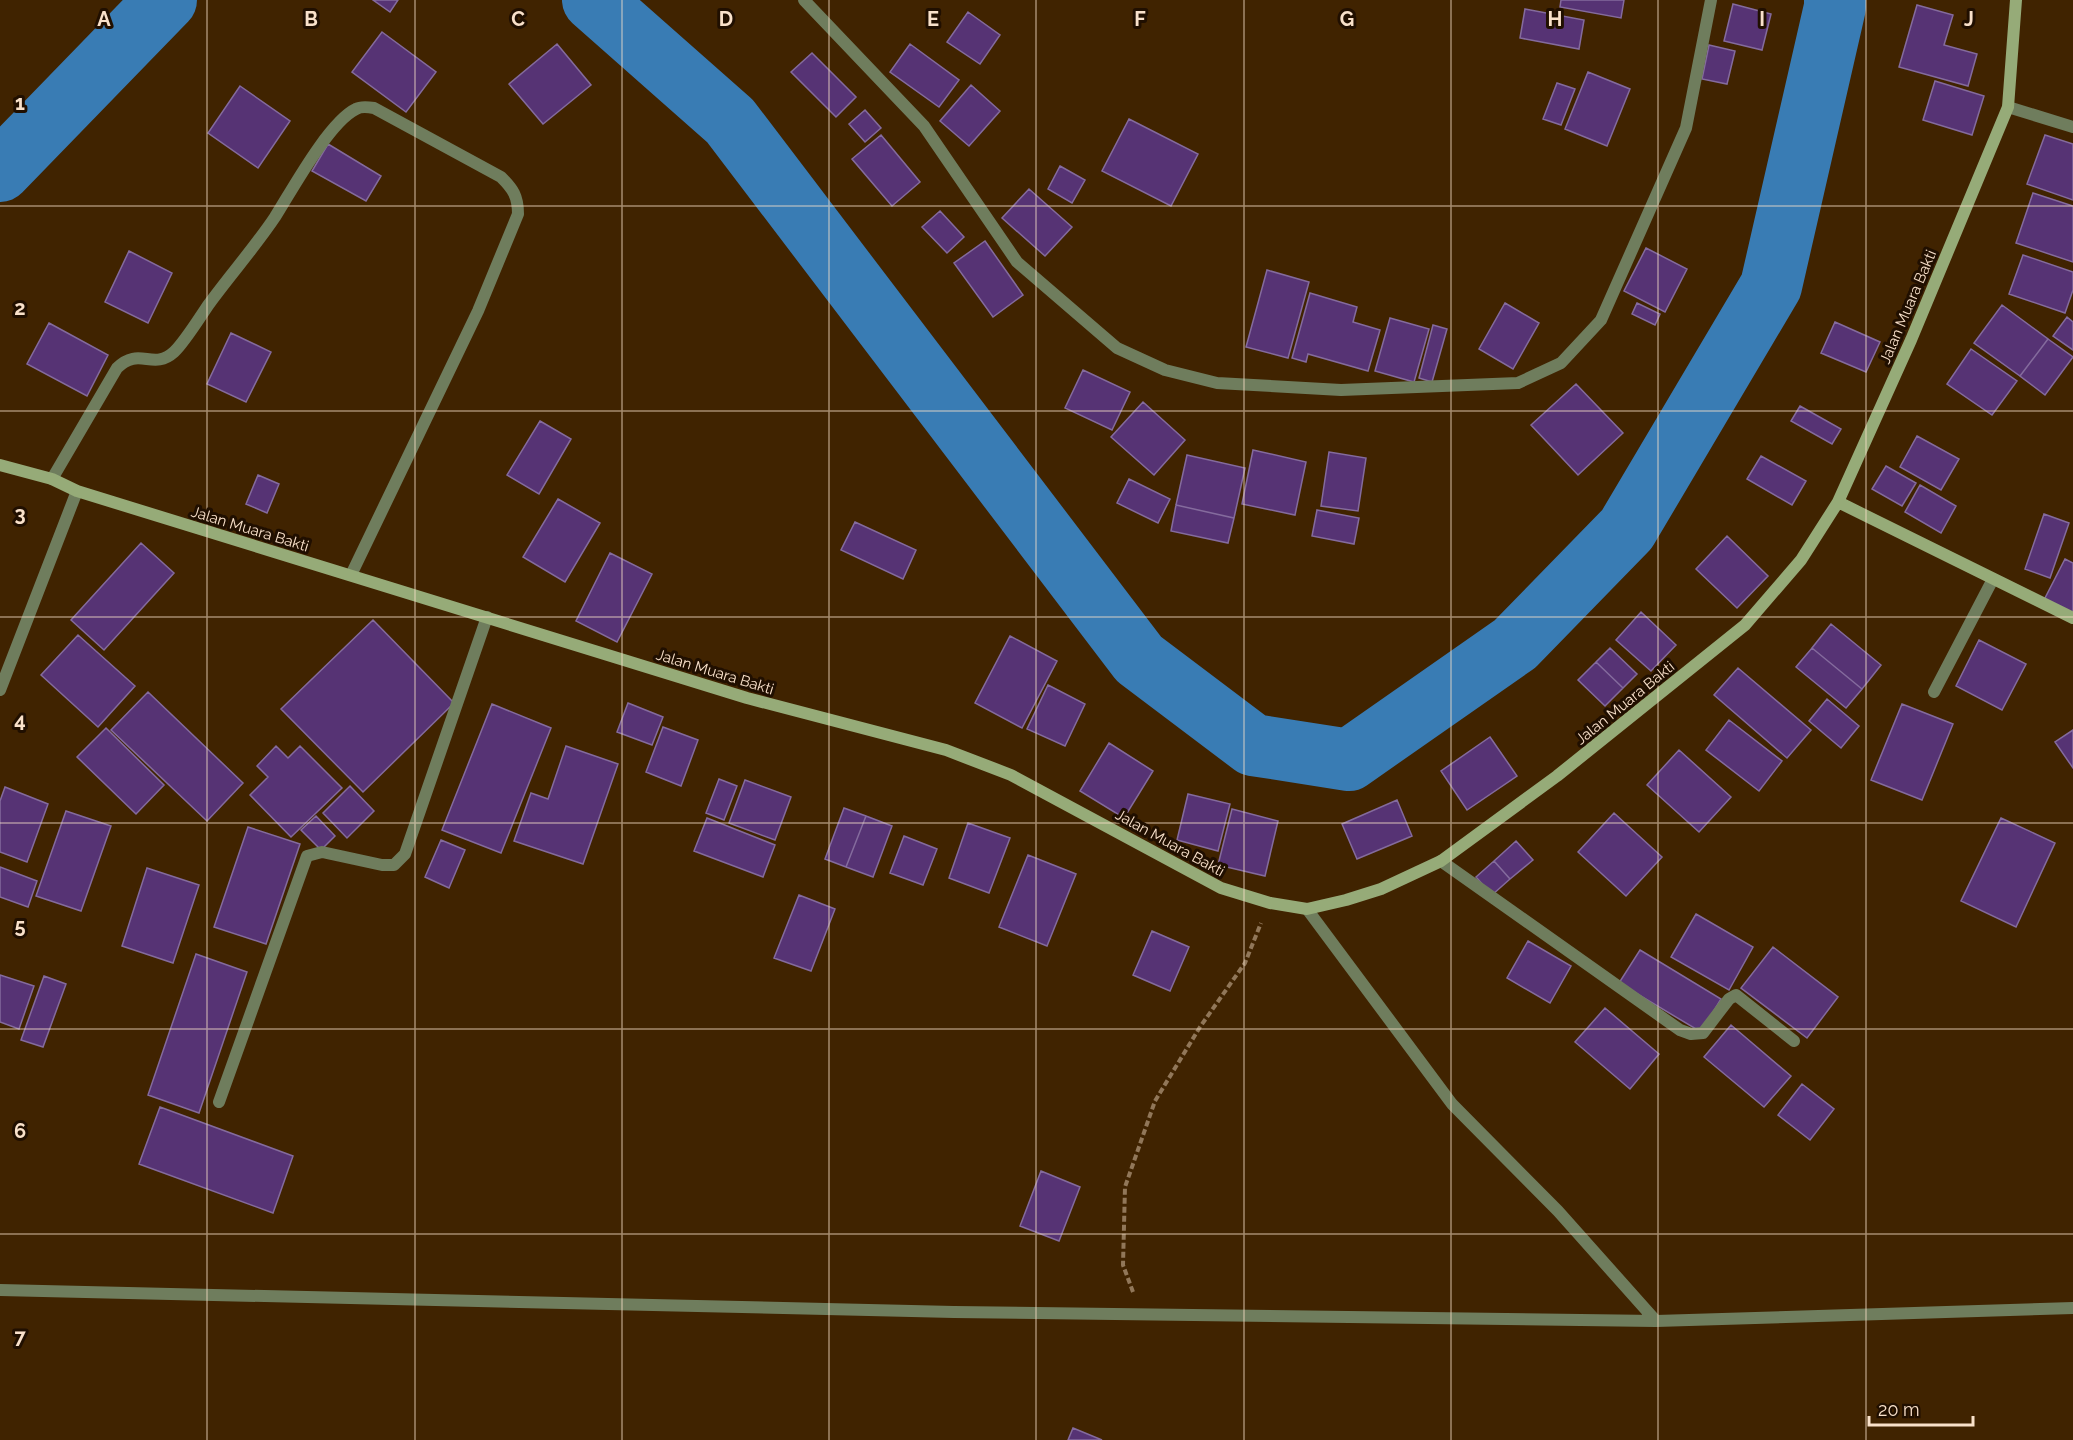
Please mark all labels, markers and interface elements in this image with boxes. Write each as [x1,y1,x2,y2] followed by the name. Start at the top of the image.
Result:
[97,7,111,31] text: A
[304,7,318,31] text: B
[511,7,525,31] text: C
[719,7,733,31] text: D
[927,7,939,31] text: E
[1134,7,1146,31] text: F
[1340,7,1354,31] text: G
[1548,7,1562,31] text: H
[1759,7,1765,31] text: I
[1964,7,1974,31] text: J
[15,91,25,115] text: 1
[1876,247,1940,367] street label: Jalan Muara Bakti
[14,296,26,320] text: 2
[14,502,26,526] text: 3
[189,503,311,555] street label: Jalan Muara Bakti
[654,646,776,698] street label: Jalan Muara Bakti
[1572,658,1678,748] street label: Jalan Muara Bakti
[14,708,26,732] text: 4
[1112,806,1228,880] street label: Jalan Muara Bakti
[14,914,26,938] text: 5
[14,1119,26,1143] text: 6
[14,1325,26,1349] text: 7
[1869,1389,1972,1427] scale bar
[1878,1399,1920,1420] text: 20 m

